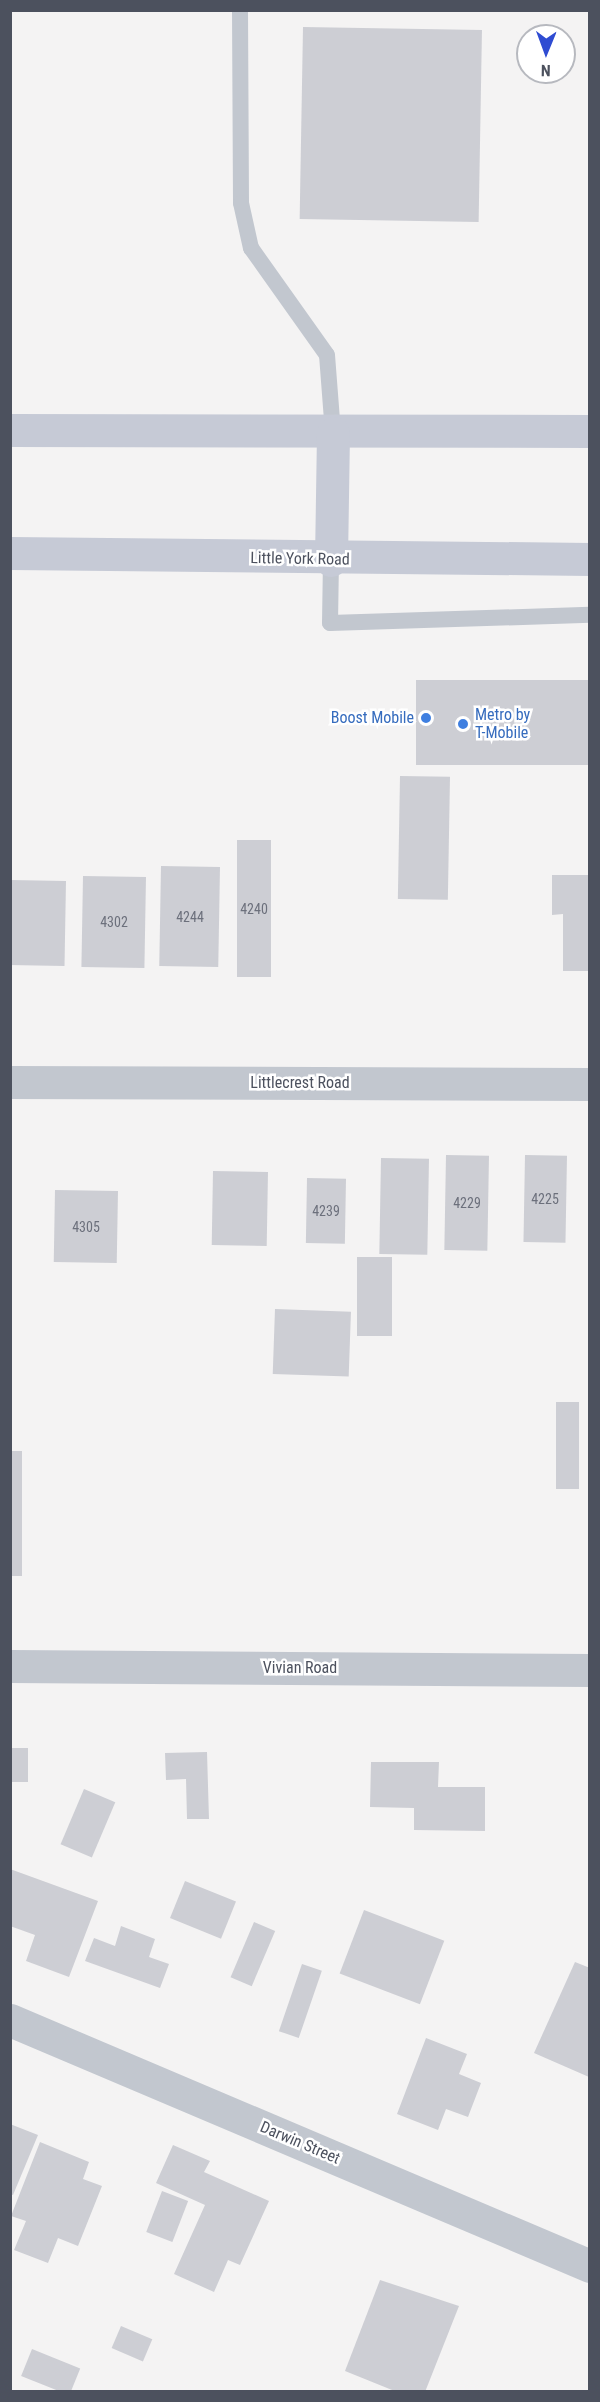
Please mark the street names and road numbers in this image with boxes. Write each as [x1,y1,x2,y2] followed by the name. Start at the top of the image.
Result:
[250,549,350,569] street label: Little York Road
[250,1073,350,1093] street label: Littlecrest Road
[263,1658,337,1678] street label: Vivian Road
[257,2118,343,2168] street label: Darwin Street

